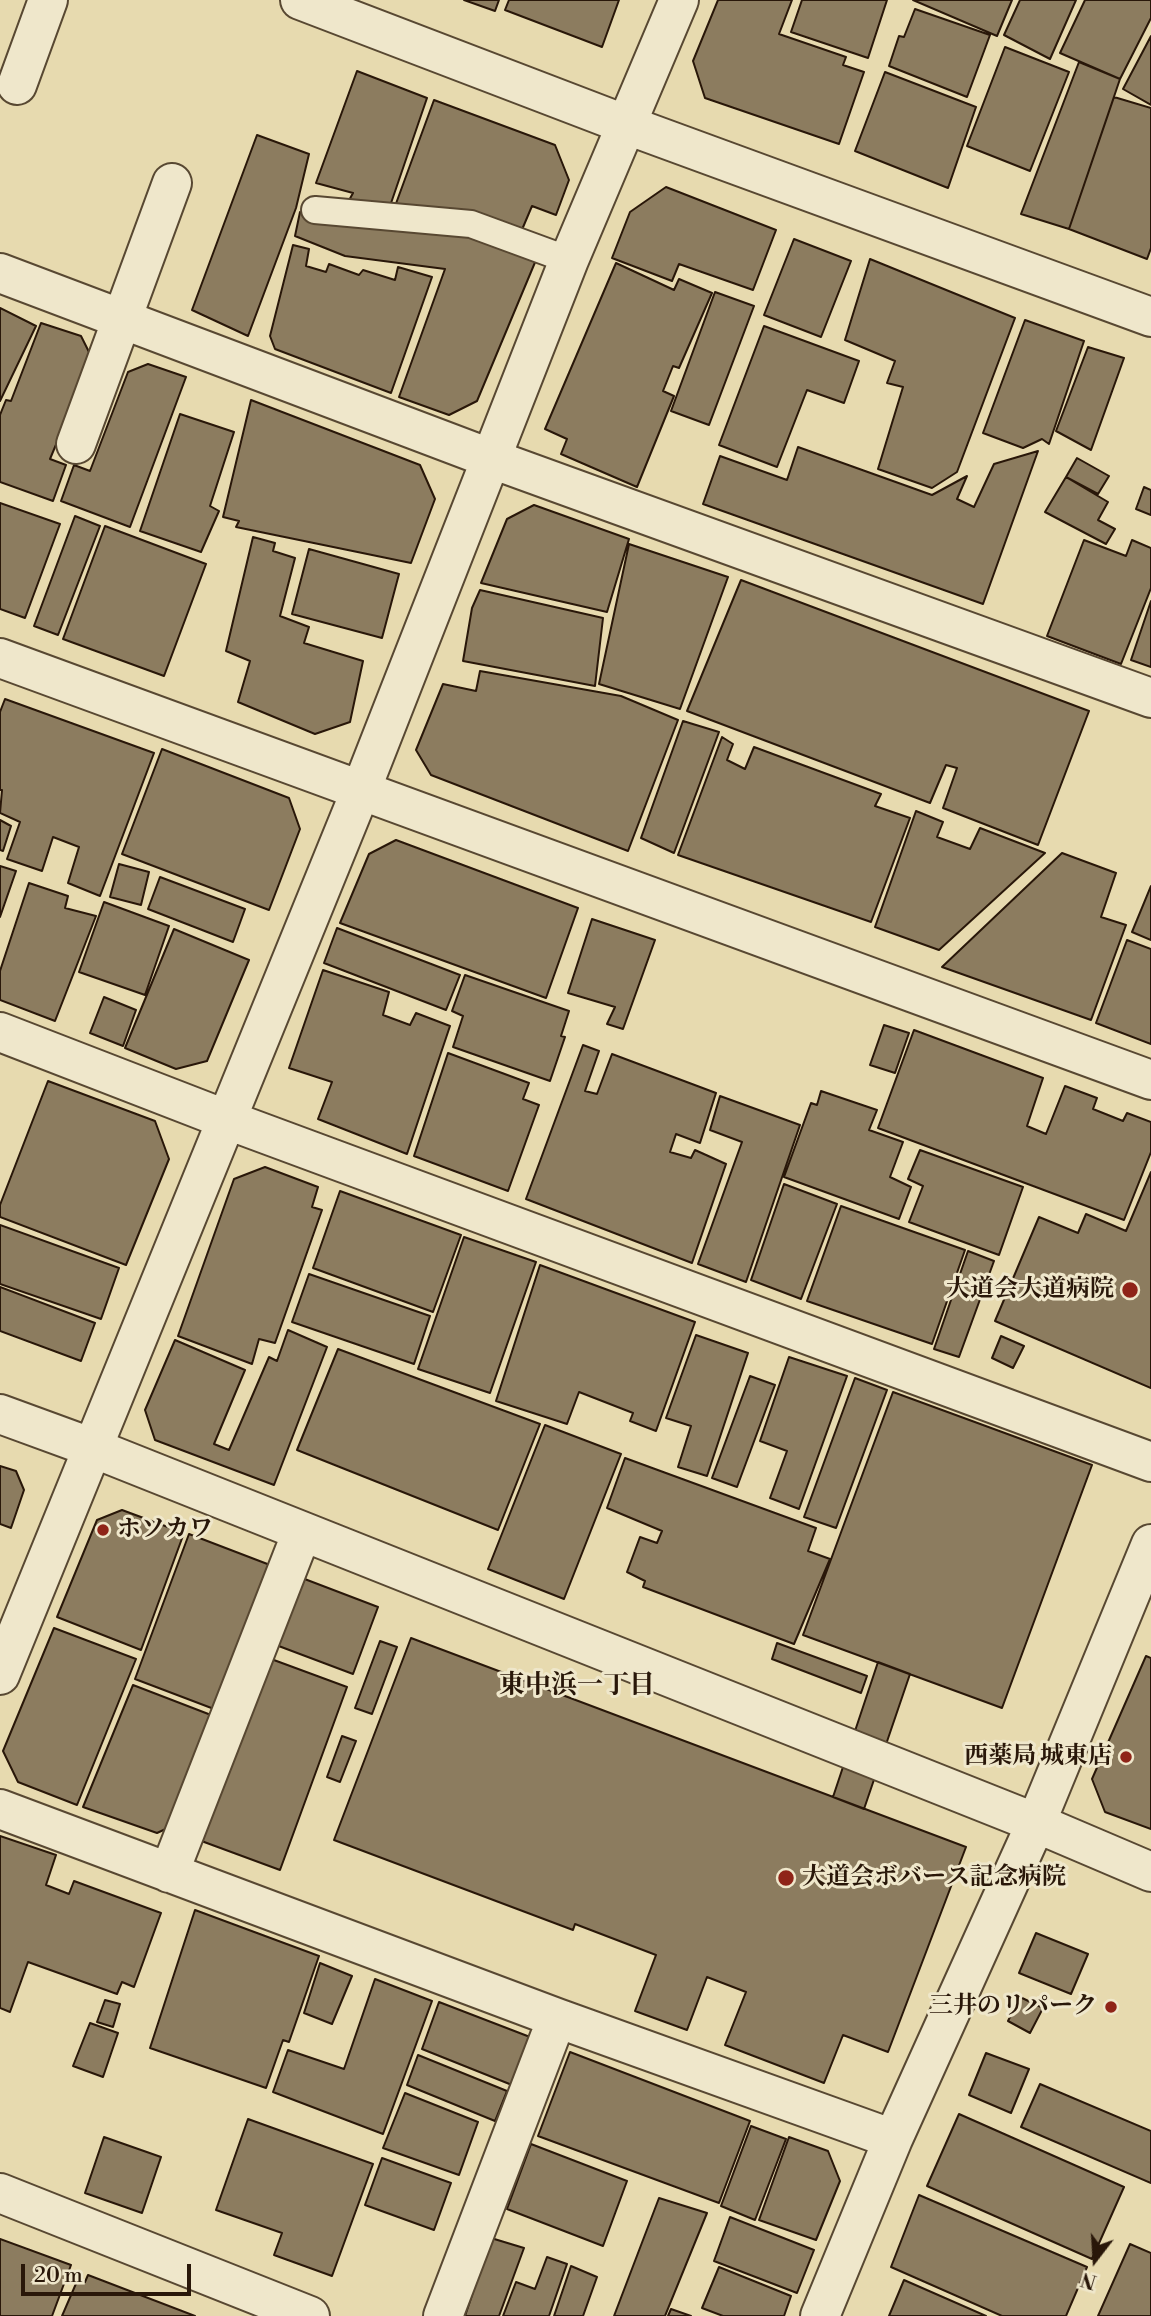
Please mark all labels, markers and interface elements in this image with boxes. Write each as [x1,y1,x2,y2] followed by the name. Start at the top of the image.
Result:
[946,1276,1114,1304] place label: 大道会大道病院
[1120,1280,1140,1300] marker: 大道会大道病院
[117,1516,213,1544] place label: ホソカワ
[95,1522,111,1538] marker: ホソカワ
[499,1671,655,1703] district label: 東中浜一丁目
[964,1743,1112,1771] place label: 西薬局 城東店
[1118,1749,1134,1765] marker: 西薬局 城東店
[802,1864,1066,1892] place label: 大道会ボバース記念病院
[776,1868,796,1888] marker: 大道会ボバース記念病院
[929,1993,1097,2021] place label: 三井のリパーク
[1103,1999,1119,2015] marker: 三井のリパーク
[1060,2225,1130,2295] north arrow
[24,2250,194,2294] scale bar
[34,2263,83,2289] text: 20 m
[1078,2266,1100,2294] text: N

